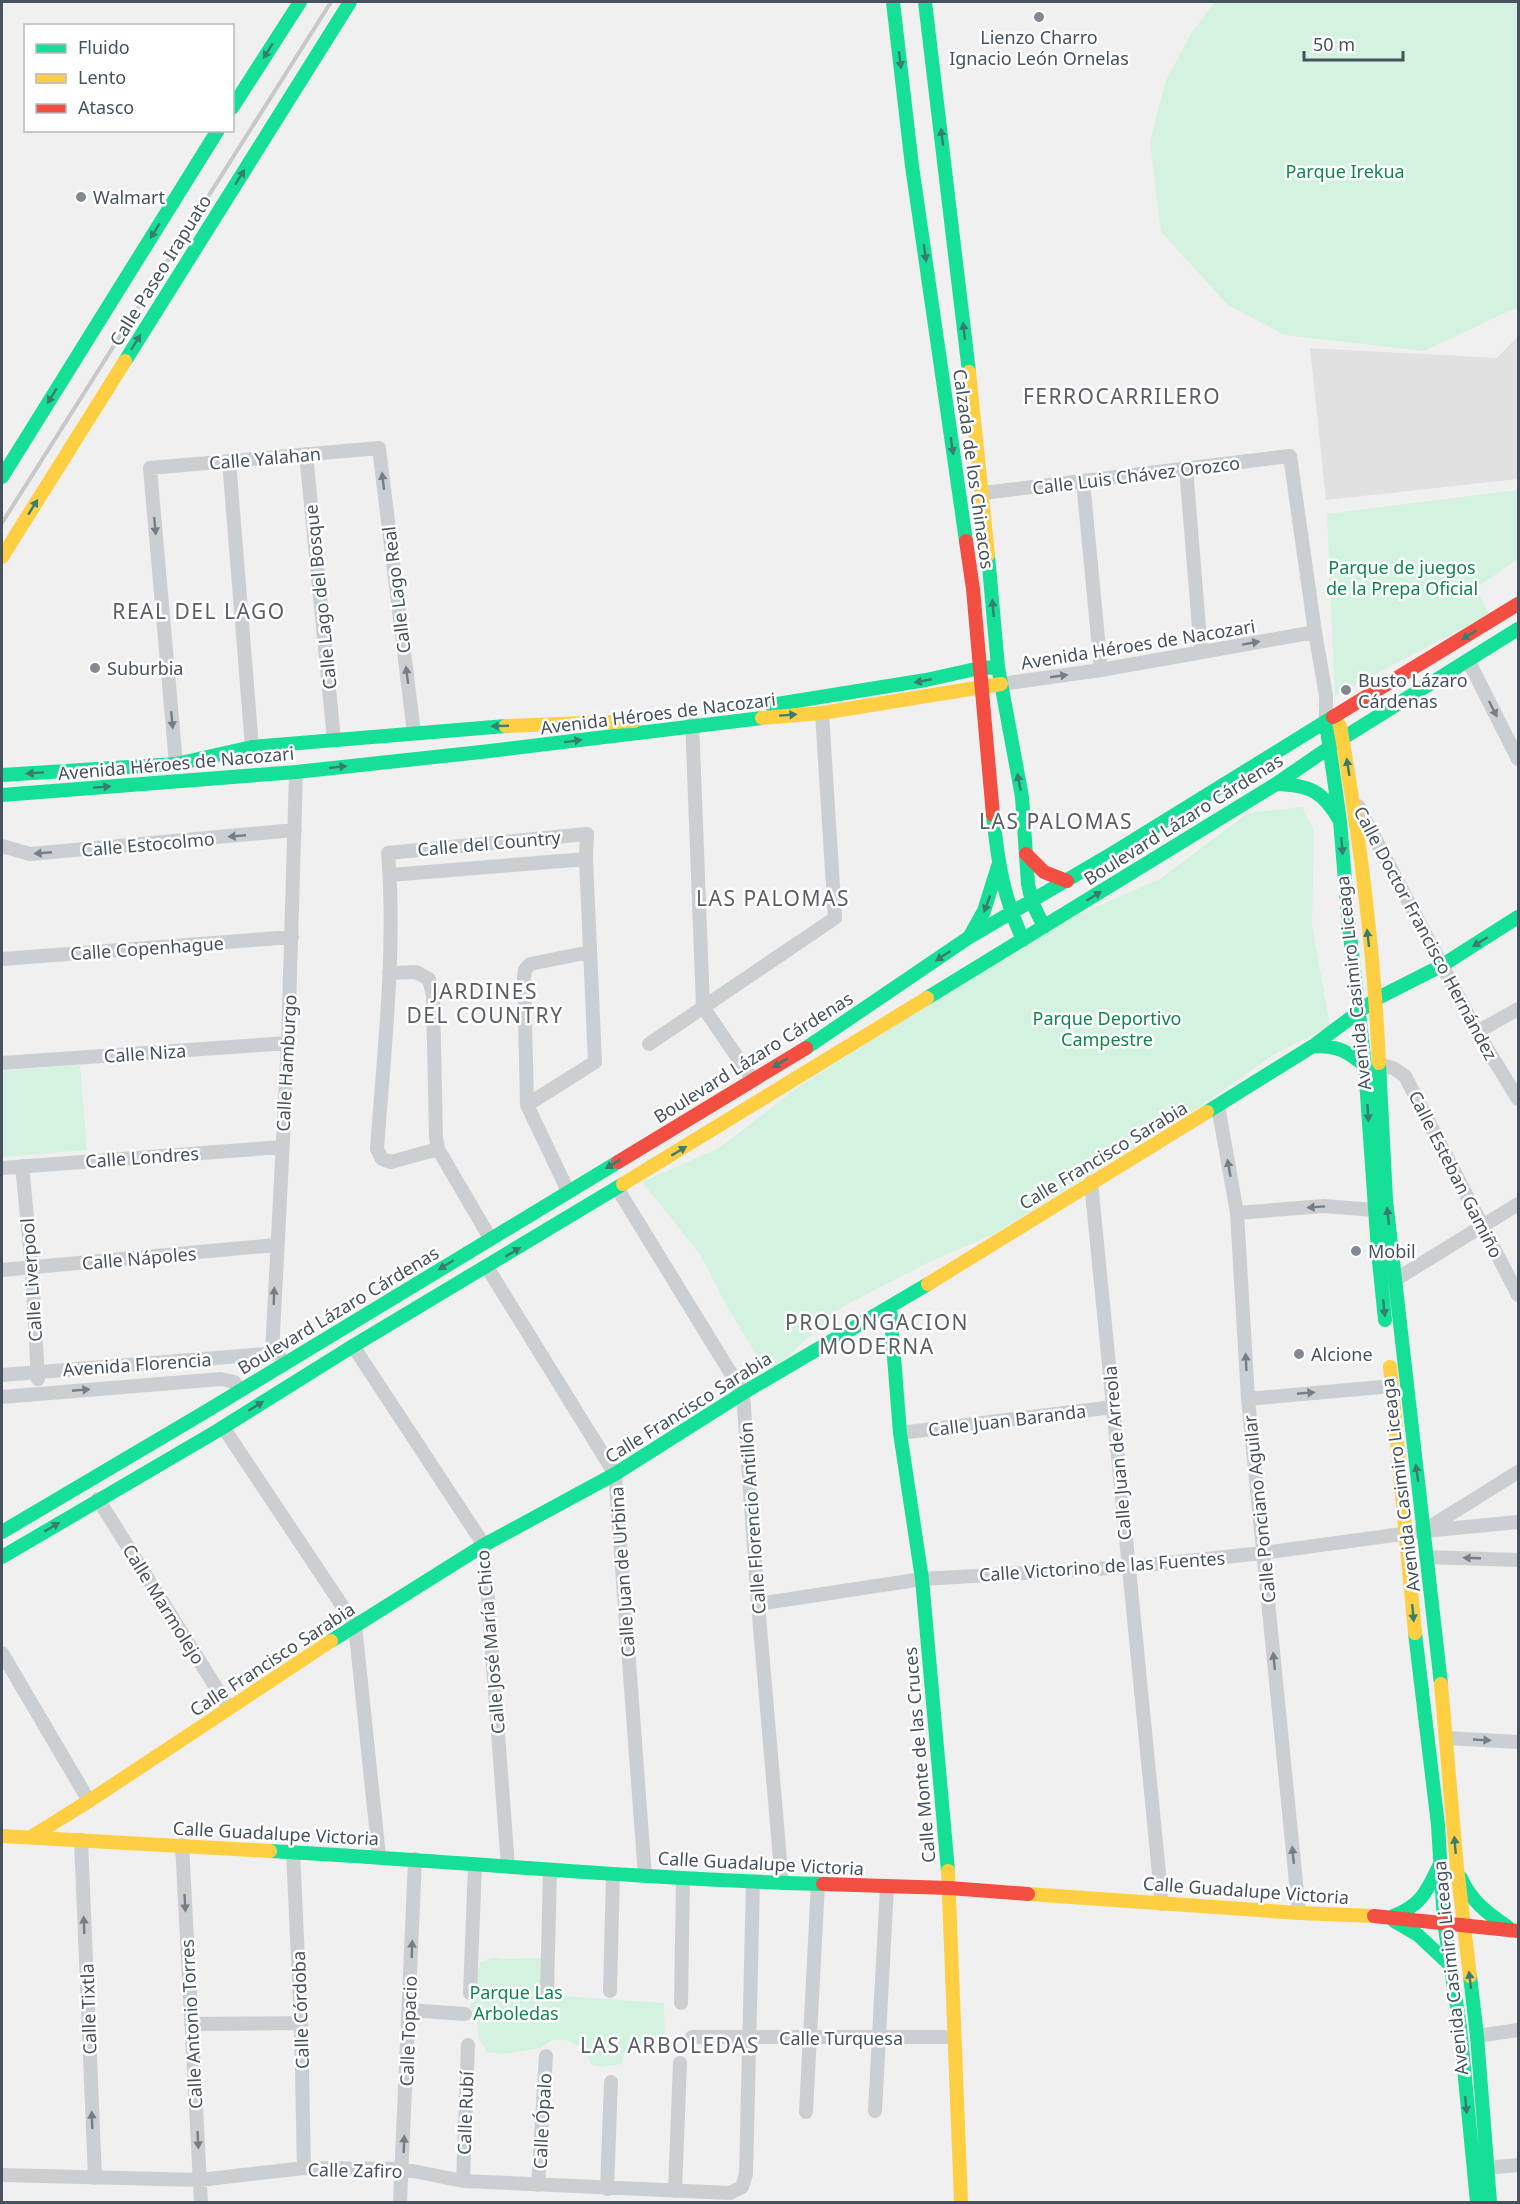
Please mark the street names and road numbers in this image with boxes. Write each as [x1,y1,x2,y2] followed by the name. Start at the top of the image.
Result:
[104,190,216,350] street label: Calle Paseo Irapuato
[948,367,1000,571] street label: Calzada de los Chinacos
[208,441,322,475] street label: Calle Yalahan
[1031,450,1241,500] street label: Calle Luis Chávez Orozco
[298,503,342,691] street label: Calle Lago del Bosque
[376,525,416,655] street label: Calle Lago Real
[1019,614,1257,674] street label: Avenida Héroes de Nacozari
[539,687,777,739] street label: Avenida Héroes de Nacozari
[57,741,295,785] street label: Avenida Héroes de Nacozari
[1079,748,1287,890] street label: Boulevard Lázaro Cárdenas
[1349,802,1503,1064] street label: Calle Doctor Francisco Hernández
[416,825,562,861] street label: Calle del Country
[80,826,216,862] street label: Calle Estocolmo
[1330,875,1376,1091] street label: Avenida Casimiro Liceaga
[69,931,225,965] street label: Calle Copenhague
[649,986,857,1128] street label: Boulevard Lázaro Cárdenas
[270,994,302,1132] street label: Calle Hamburgo
[103,1038,187,1068] street label: Calle Niza
[1403,1086,1509,1262] street label: Calle Esteban Gamiño
[1014,1095,1192,1215] street label: Calle Francisco Sarabia
[84,1141,200,1173] street label: Calle Londres
[15,1217,47,1343] street label: Calle Liverpool
[233,1240,443,1380] street label: Boulevard Lázaro Cárdenas
[81,1241,197,1275] street label: Calle Nápoles
[600,1346,776,1468] street label: Calle Francisco Sarabia
[62,1347,212,1381] street label: Avenida Florencia
[1097,1365,1137,1541] street label: Calle Juan de Arreola
[1375,1377,1425,1593] street label: Avenida Casimiro Liceaga
[927,1398,1087,1442] street label: Calle Juan Baranda
[1237,1413,1281,1604] street label: Calle Ponciano Aguilar
[733,1421,771,1615] street label: Calle Florencio Antillón
[604,1486,640,1658] street label: Calle Juan de Urbina
[117,1539,211,1669] street label: Calle Marmolejo
[978,1545,1226,1587] street label: Calle Victorino de las Fuentes
[470,1549,510,1735] street label: Calle José María Chico
[185,1597,359,1721] street label: Calle Francisco Sarabia
[898,1646,940,1864] street label: Calle Monte de las Cruces
[172,1816,380,1850] street label: Calle Guadalupe Victoria
[657,1846,865,1880] street label: Calle Guadalupe Victoria
[1427,1860,1473,2076] street label: Avenida Casimiro Liceaga
[1142,1871,1350,1909] street label: Calle Guadalupe Victoria
[175,1939,207,2109] street label: Calle Antonio Torres
[286,1951,314,2069] street label: Calle Córdoba
[74,1963,102,2055] street label: Calle Tixtla
[394,1975,422,2087] street label: Calle Topacio
[779,2026,903,2050] street label: Calle Turquesa
[452,2070,478,2155] street label: Calle Rubí
[527,2072,557,2170] street label: Calle Ópalo
[307,2157,403,2183] street label: Calle Zafiro

